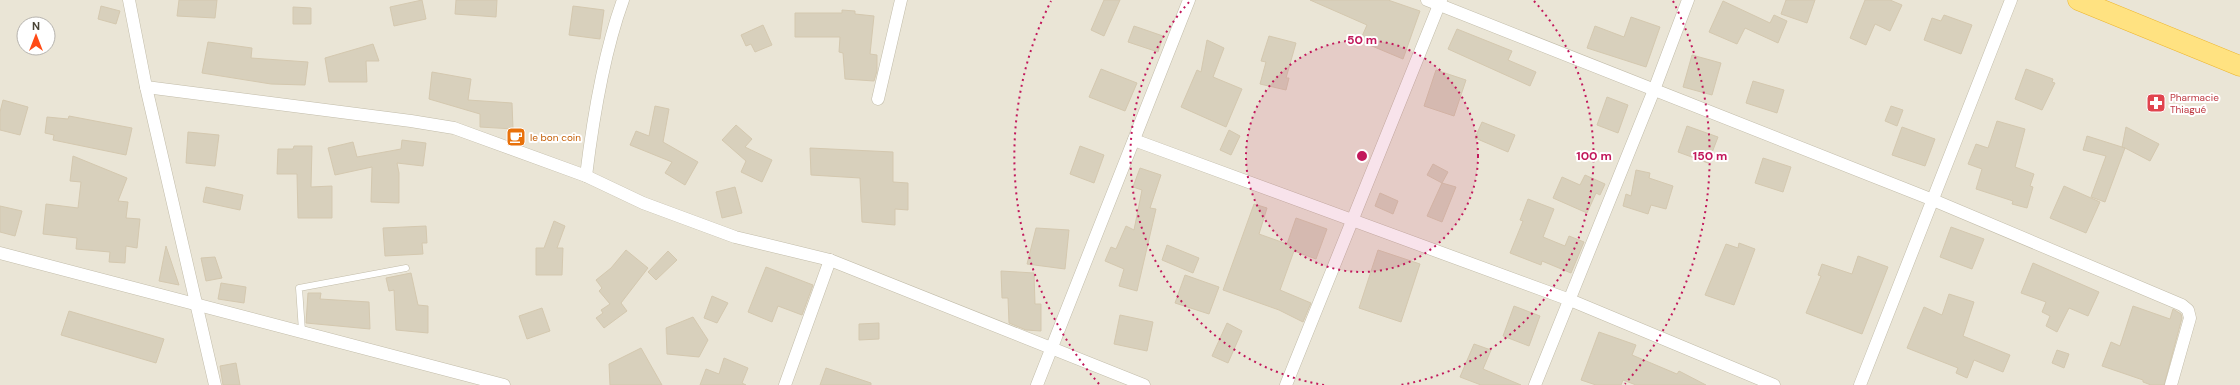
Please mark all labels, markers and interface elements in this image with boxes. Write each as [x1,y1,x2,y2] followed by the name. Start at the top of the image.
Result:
[16,16,56,56] north arrow
[32,19,40,33] text: N
[1347,32,1377,48] text: 50 m
[2170,91,2219,116] place label: Pharmacie Thiagué
[2145,92,2167,114] pharmacy icon: Pharmacie Thiagué
[505,126,527,148] cafe icon: le bon coin
[530,131,581,144] place label: le bon coin
[1576,148,1612,164] text: 100 m
[1693,148,1727,164] text: 150 m
[1355,149,1369,163] centre of rings

